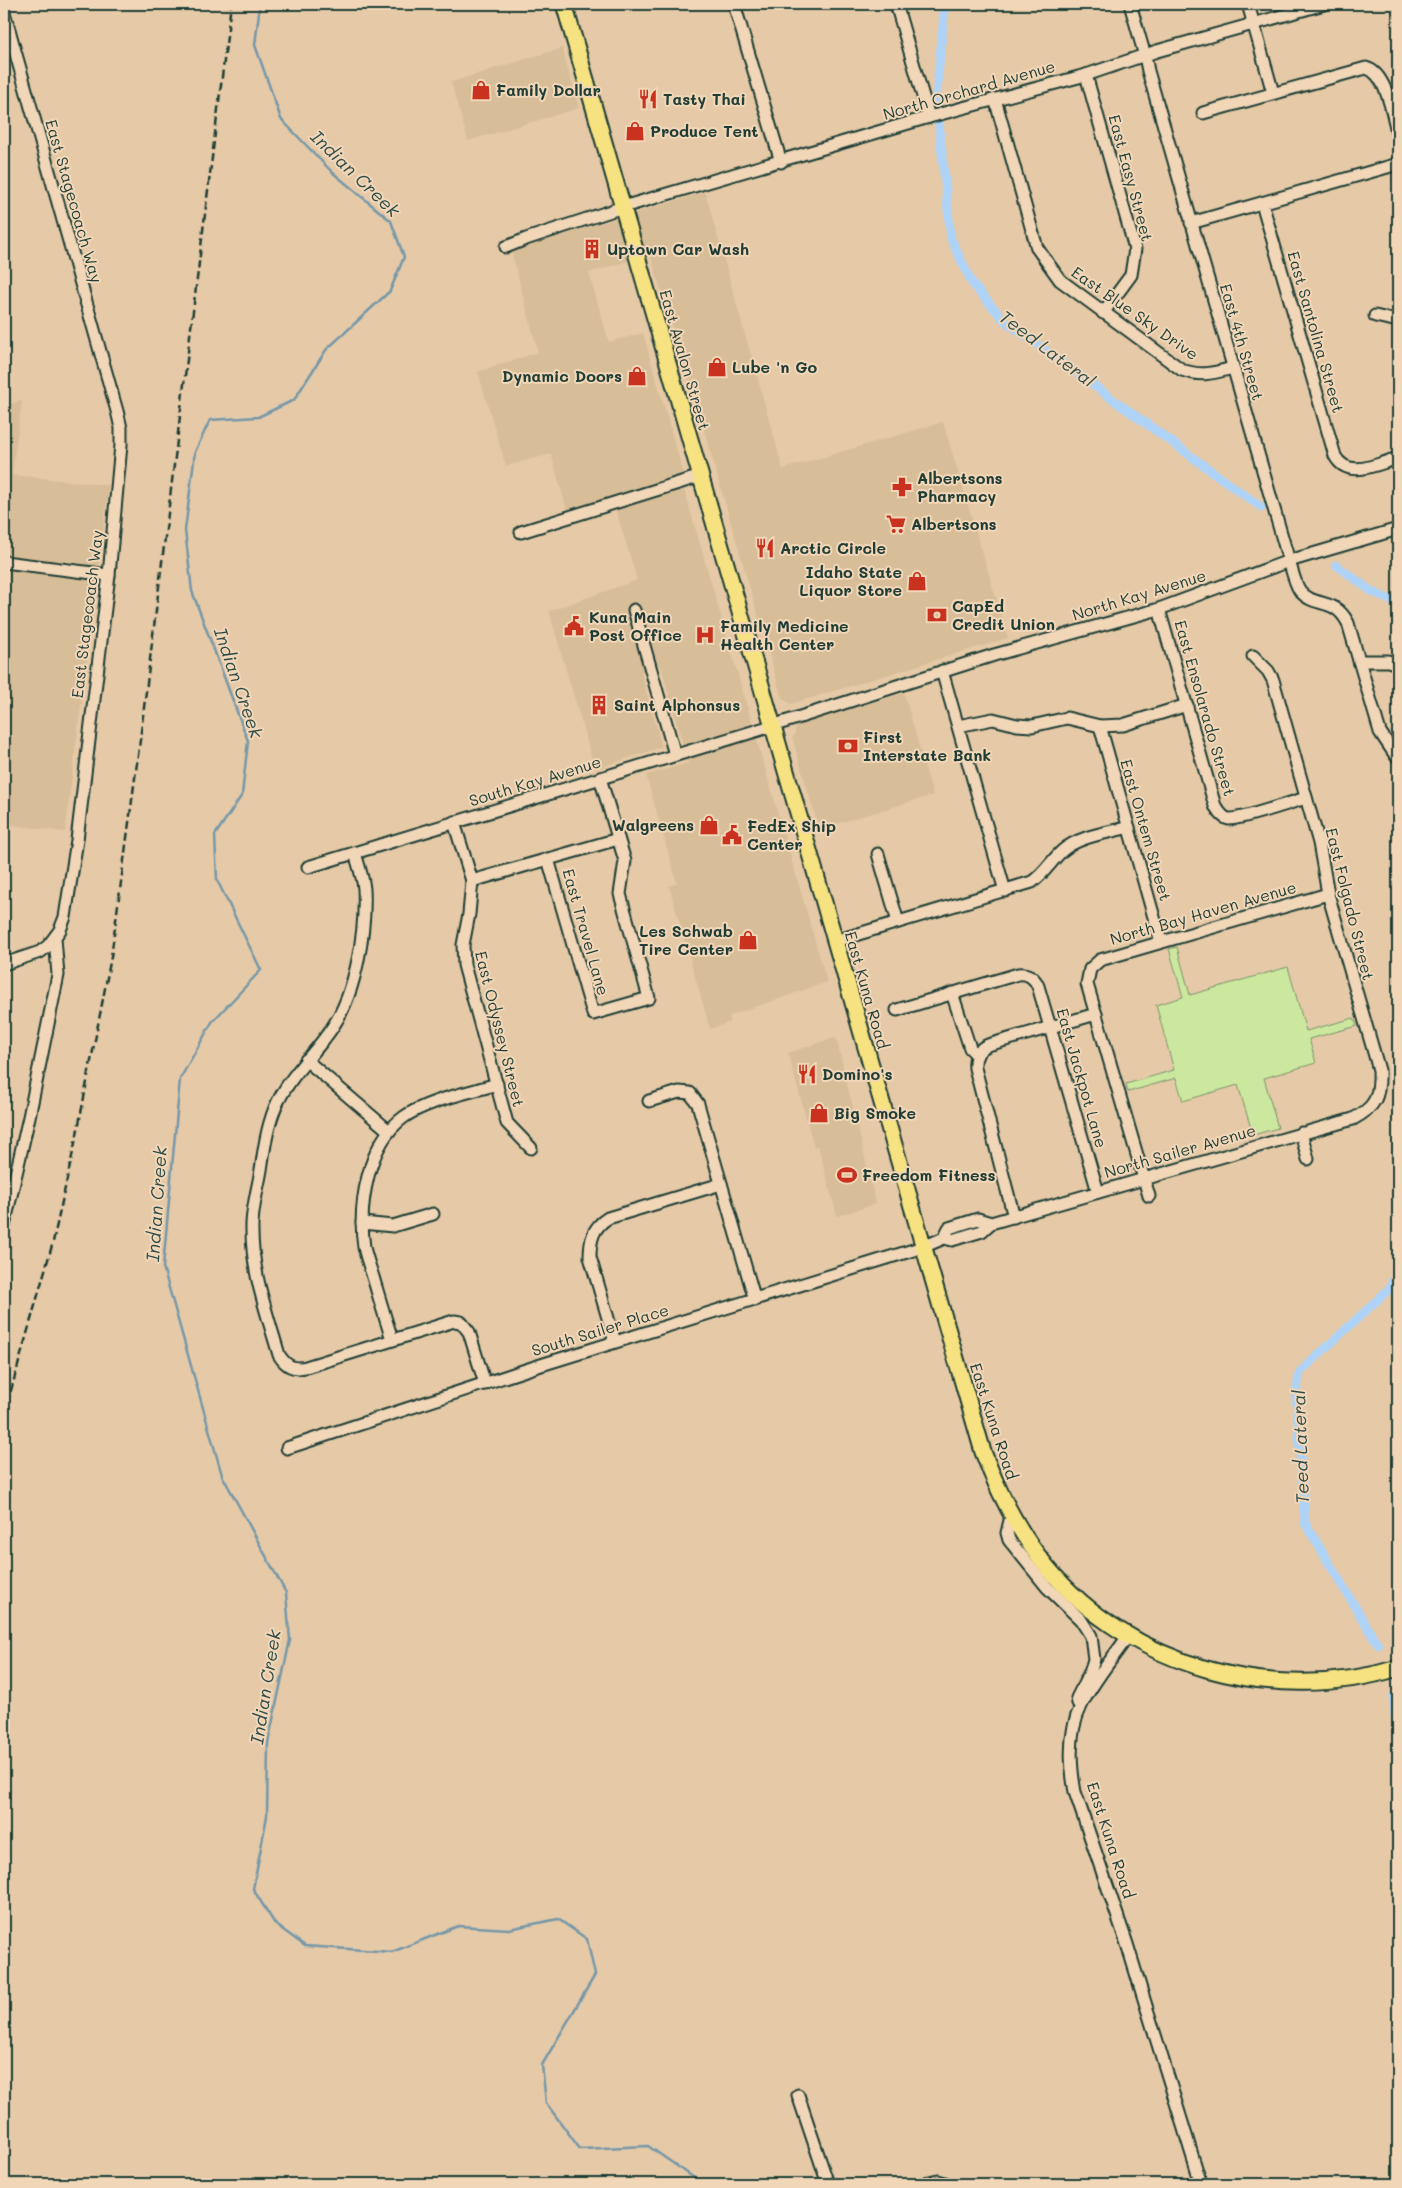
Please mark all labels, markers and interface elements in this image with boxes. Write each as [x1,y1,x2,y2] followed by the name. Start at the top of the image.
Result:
[880,55,1057,124] street label: North Orchard Avenue
[470,79,492,101] shop icon: Family Dollar
[496,79,601,100] place label: Family Dollar
[637,88,659,110] restaurant icon: Tasty Thai
[663,88,746,109] place label: Tasty Thai
[1104,112,1158,244] street label: East Easy Street
[41,117,108,285] street label: East Stagecoach Way
[624,120,646,142] shop icon: Produce Tent
[650,120,758,141] place label: Produce Tent
[306,125,406,222] water label: Indian Creek
[581,238,603,260] building icon: Uptown Car Wash
[607,238,749,259] place label: Uptown Car Wash
[1283,249,1350,415] street label: East Santolina Street
[1068,261,1203,364] street label: East Blue Sky Drive
[1216,281,1269,403] street label: East 4th Street
[655,287,716,433] street label: East Avalon Street
[995,304,1101,392] water label: Teed Lateral
[706,356,728,378] shop icon: Lube 'n Go
[732,356,817,377] place label: Lube 'n Go
[502,365,622,386] place label: Dynamic Doors
[626,365,648,387] shop icon: Dynamic Doors
[917,467,1003,506] place label: Albertsons Pharmacy
[891,476,913,498] pharmacy icon: Albertsons Pharmacy
[885,513,907,535] supermarket icon: Albertsons
[911,513,997,534] place label: Albertsons
[66,529,107,699] street label: East Stagecoach Way
[754,537,776,559] restaurant icon: Arctic Circle
[780,537,886,558] place label: Arctic Circle
[799,561,902,600] place label: Idaho State Liquor Store
[1069,564,1208,625] street label: North Kay Avenue
[906,570,928,592] shop icon: Idaho State Liquor Store
[952,595,1055,634] place label: CapEd Credit Union
[926,604,948,626] bank icon: CapEd Credit Union
[589,606,682,645] place label: Kuna Main Post Office
[563,615,585,637] public building icon: Kuna Main Post Office
[720,615,849,654] place label: Family Medicine Health Center
[1170,617,1241,798] street label: East Ensolarado Street
[209,624,269,742] water label: Indian Creek
[694,624,716,646] hospital icon: Family Medicine Health Center
[588,694,610,716] building icon: Saint Alphonsus
[614,694,740,715] place label: Saint Alphonsus
[863,726,991,765] place label: First Interstate Bank
[837,735,859,757] bank icon: First Interstate Bank
[466,750,603,811] street label: South Kay Avenue
[1116,757,1177,903] street label: East Ontem Street
[612,814,694,835] place label: Walgreens
[698,814,720,836] shop icon: Walgreens
[747,815,836,854] place label: FedEx Ship Center
[721,824,743,846] public building icon: FedEx Ship Center
[1321,825,1380,982] street label: East Folgado Street
[558,866,615,998] street label: East Travel Lane
[1107,876,1299,949] street label: North Bay Haven Avenue
[639,920,733,959] place label: Les Schwab Tire Center
[737,929,759,951] shop icon: Les Schwab Tire Center
[841,929,894,1051] street label: East Kuna Road
[471,949,530,1109] street label: East Odyssey Street
[1052,1006,1112,1150] street label: East Jackpot Lane
[796,1063,818,1085] restaurant icon: Domino's
[822,1063,893,1084] place label: Domino's
[808,1102,830,1124] shop icon: Big Smoke
[834,1102,916,1123] place label: Big Smoke
[1102,1119,1258,1182] street label: North Sailer Avenue
[140,1145,172,1262] water label: Indian Creek
[836,1164,858,1186] sports icon: Freedom Fitness
[862,1164,996,1185] place label: Freedom Fitness
[529,1299,671,1360] street label: South Sailer Place
[966,1360,1023,1482] street label: East Kuna Road
[1286,1389,1314,1504] water label: Teed Lateral
[244,1628,286,1746] water label: Indian Creek
[1083,1779,1140,1901] street label: East Kuna Road

